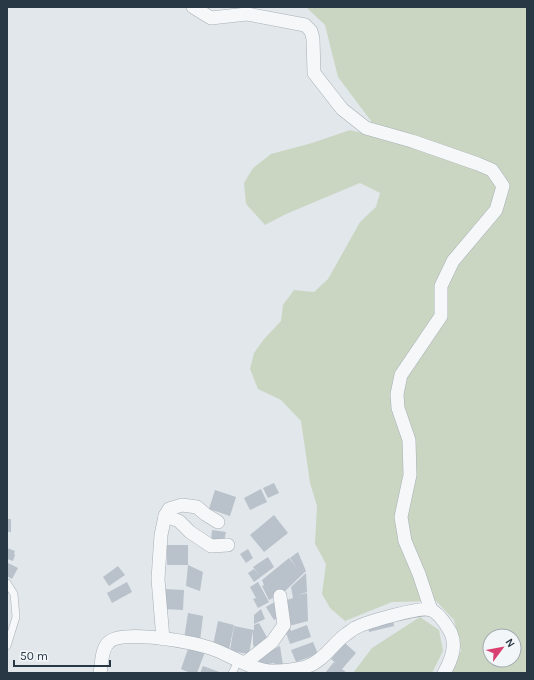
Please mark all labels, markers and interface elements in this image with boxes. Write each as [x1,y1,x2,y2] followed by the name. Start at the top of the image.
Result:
[482,628,522,668] north arrow
[502,636,518,650] text: N
[14,642,110,668] scale bar
[20,649,48,663] text: 50 m

